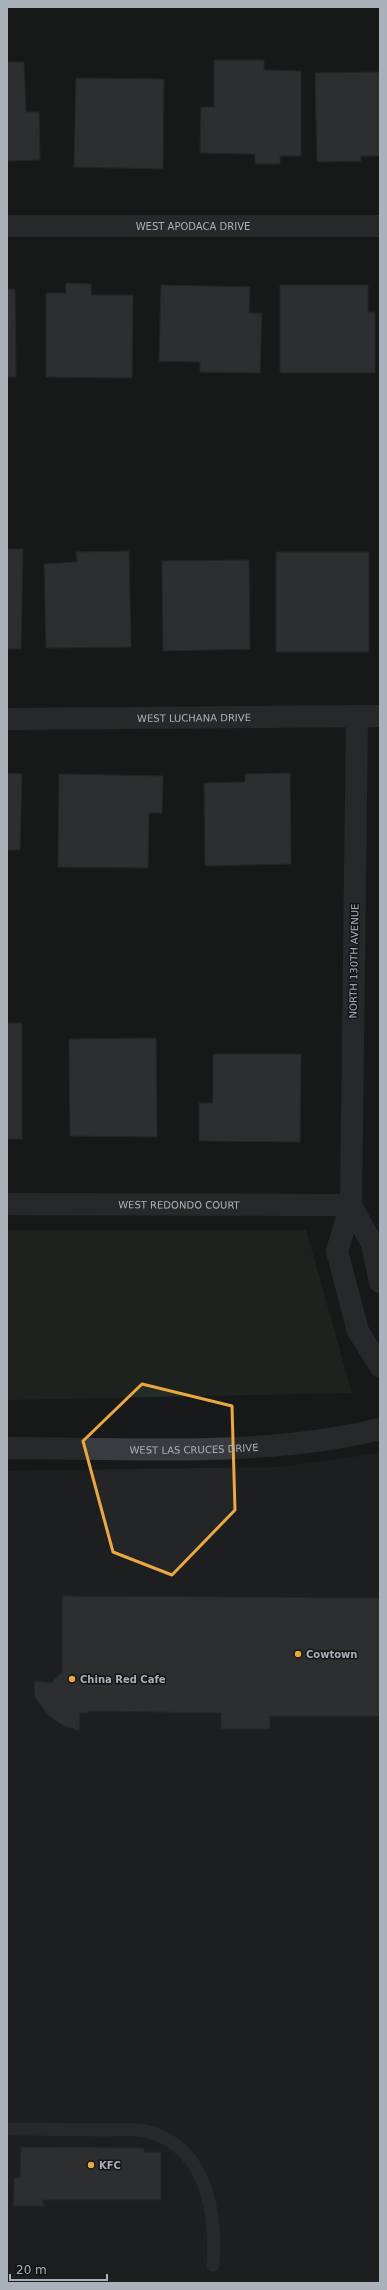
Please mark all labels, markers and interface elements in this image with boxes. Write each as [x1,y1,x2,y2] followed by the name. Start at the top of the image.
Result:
[136,221,250,232] street label: WEST APODACA DRIVE
[137,712,251,723] street label: WEST LUCHANA DRIVE
[347,904,361,1018] street label: NORTH 130TH AVENUE
[118,1199,241,1210] street label: WEST REDONDO COURT
[129,1441,259,1455] street label: WEST LAS CRUCES DRIVE
[293,1649,303,1659] marker: Cowtown
[306,1649,357,1660] place label: Cowtown
[67,1674,77,1684] marker: China Red Cafe
[80,1674,166,1685] place label: China Red Cafe
[86,2160,96,2170] marker: KFC
[99,2160,121,2171] place label: KFC
[10,2256,107,2282] scale bar
[16,2263,47,2277] text: 20 m

